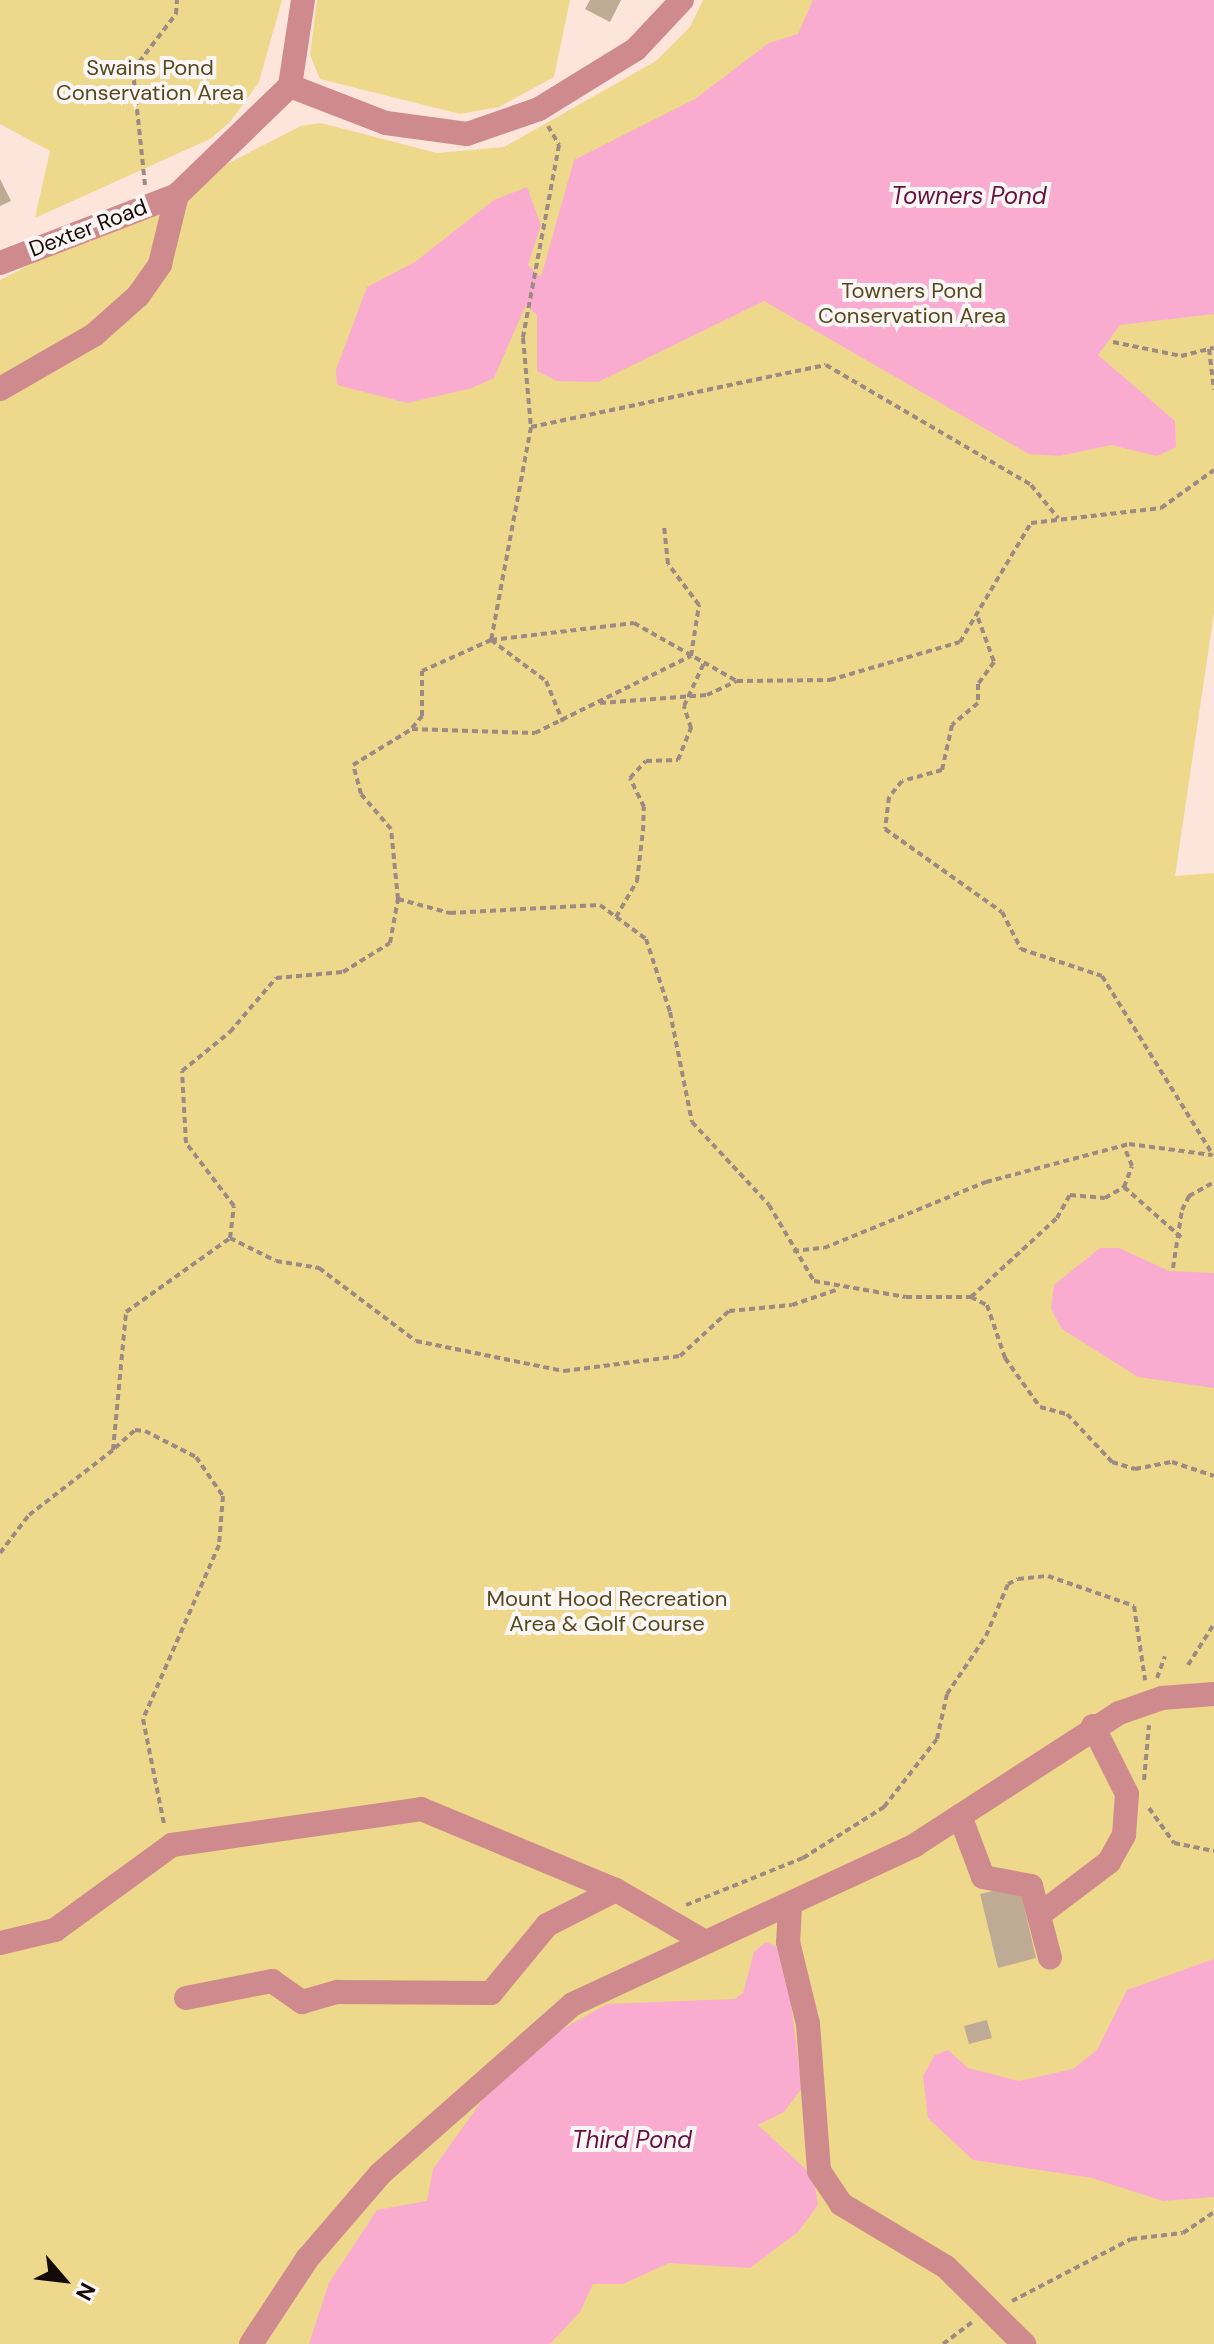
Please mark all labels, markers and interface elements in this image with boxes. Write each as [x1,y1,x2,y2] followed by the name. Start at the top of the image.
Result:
[56,54,244,106] park label: Swains Pond Conservation Area
[891,182,1047,210] water label: Towners Pond
[25,193,151,263] street label: Dexter Road
[818,277,1006,328] park label: Towners Pond Conservation Area
[487,1585,727,1636] park label: Mount Hood Recreation Area & Golf Course
[572,2126,692,2154] water label: Third Pond
[24,2240,104,2320] north arrow
[69,2278,102,2305] text: N

